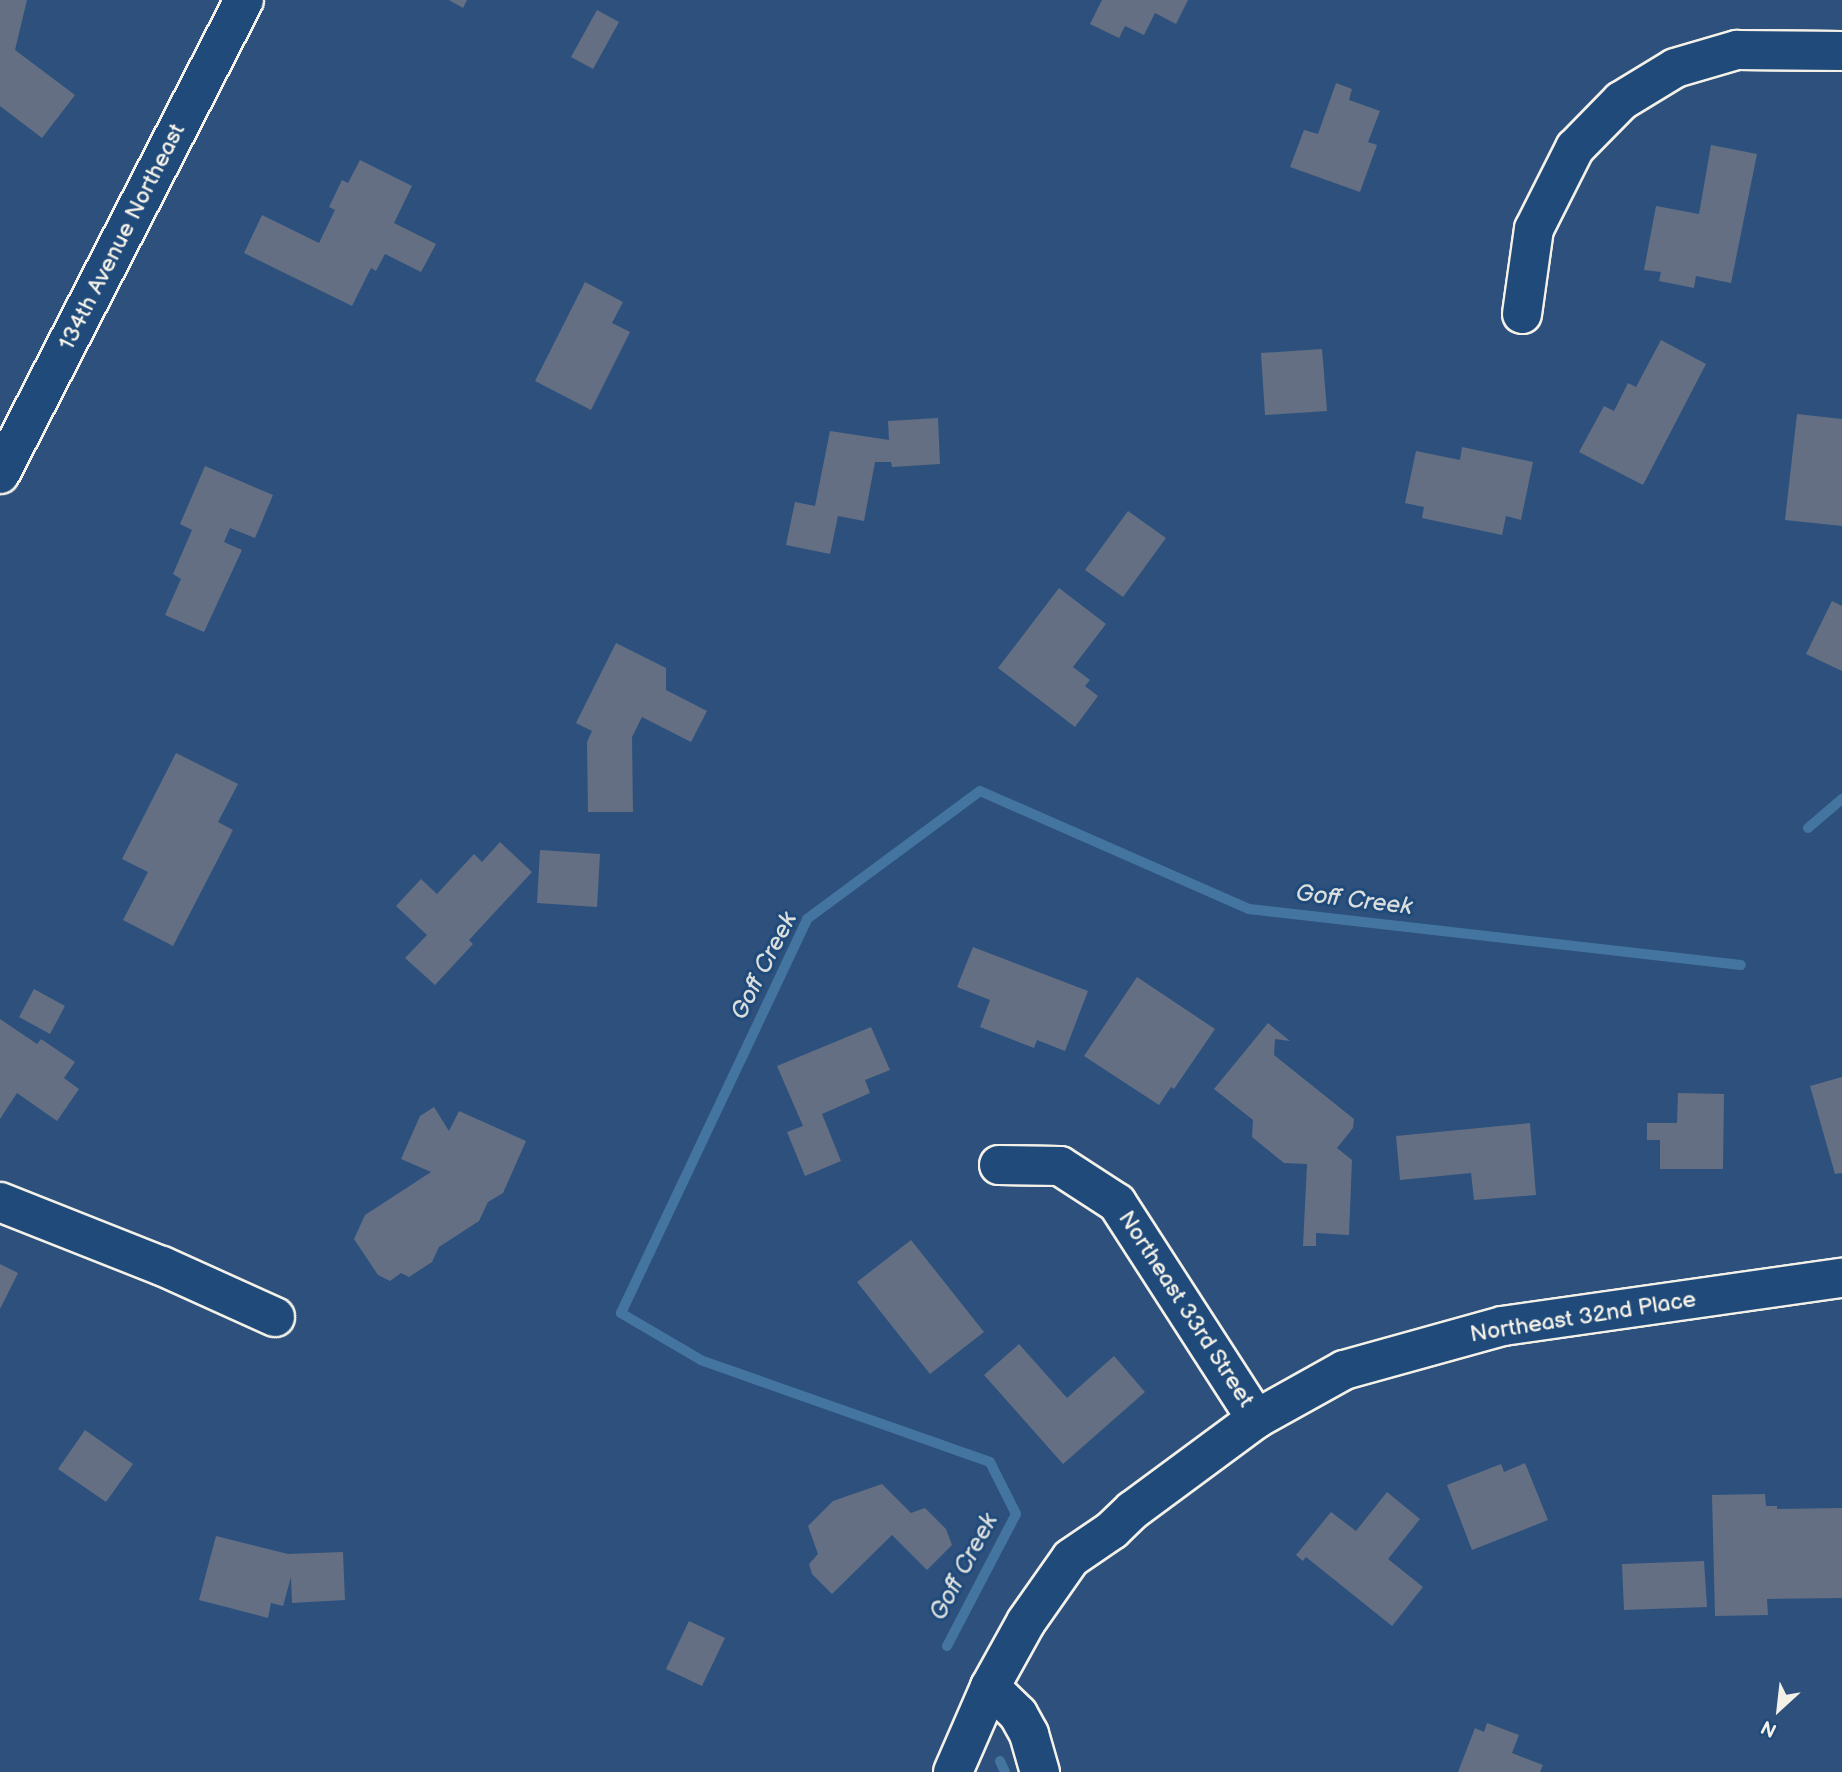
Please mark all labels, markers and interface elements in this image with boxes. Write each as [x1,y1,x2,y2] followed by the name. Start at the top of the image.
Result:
[53,119,191,355] street label: 134th Avenue Northeast
[1294,879,1414,921] water label: Goff Creek
[725,907,803,1025] water label: Goff Creek
[1112,1206,1260,1412] street label: Northeast 33rd Street
[1468,1286,1698,1348] street label: Northeast 32nd Place
[924,1509,1004,1625] water label: Goff Creek
[1744,1674,1814,1744] north arrow
[1758,1715,1781,1742] text: N

